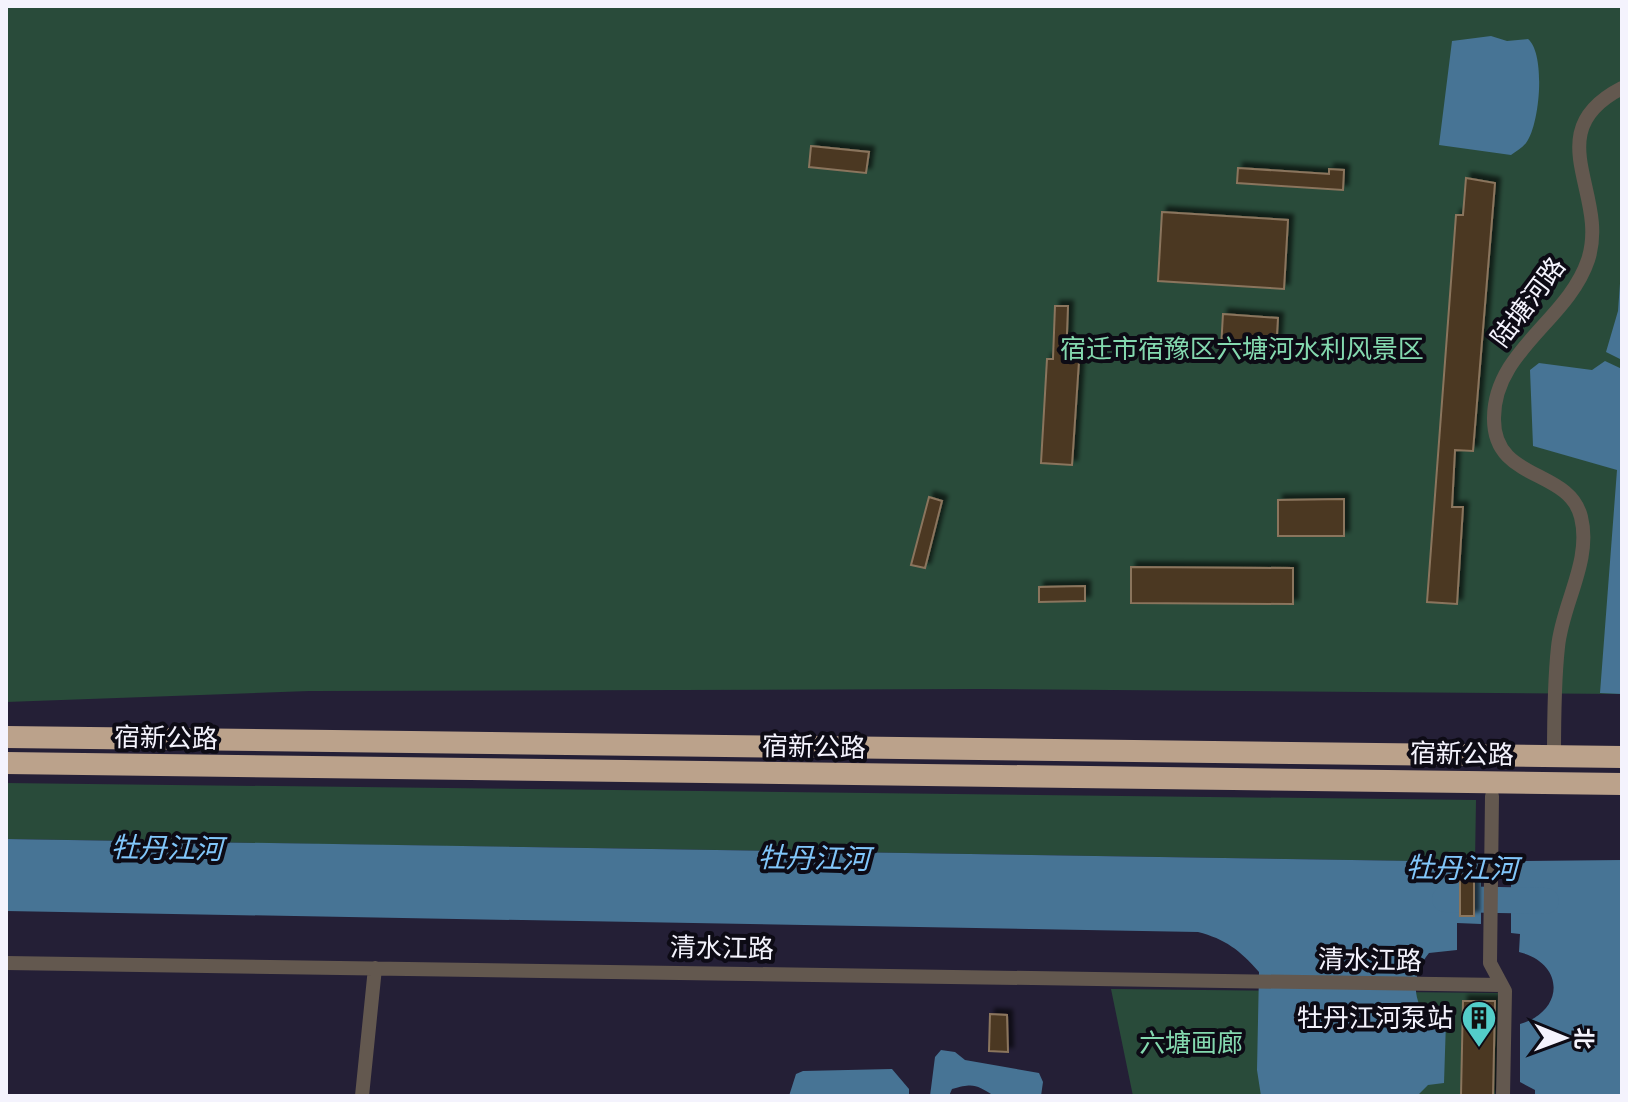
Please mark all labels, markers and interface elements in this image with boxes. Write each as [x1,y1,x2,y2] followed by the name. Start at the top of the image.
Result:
[1484,251,1571,353] street label: 陆塘河路
[1060,333,1424,364] park label: 宿迁市宿豫区六塘河水利风景区
[114,721,218,754] street label: 宿新公路
[762,730,866,763] street label: 宿新公路
[1410,737,1514,770] street label: 宿新公路
[111,830,228,865] water label: 牡丹江河
[758,840,875,875] water label: 牡丹江河
[1406,850,1523,885] water label: 牡丹江河
[670,931,774,964] street label: 清水江路
[1318,943,1422,976] street label: 清水江路
[1524,998,1604,1078] north arrow
[1460,999,1498,1049] building icon: 牡丹江河泵站
[1297,1002,1453,1033] place label: 牡丹江河泵站
[1139,1027,1243,1058] park label: 六塘画廊
[1571,1027,1598,1050] text: 北

